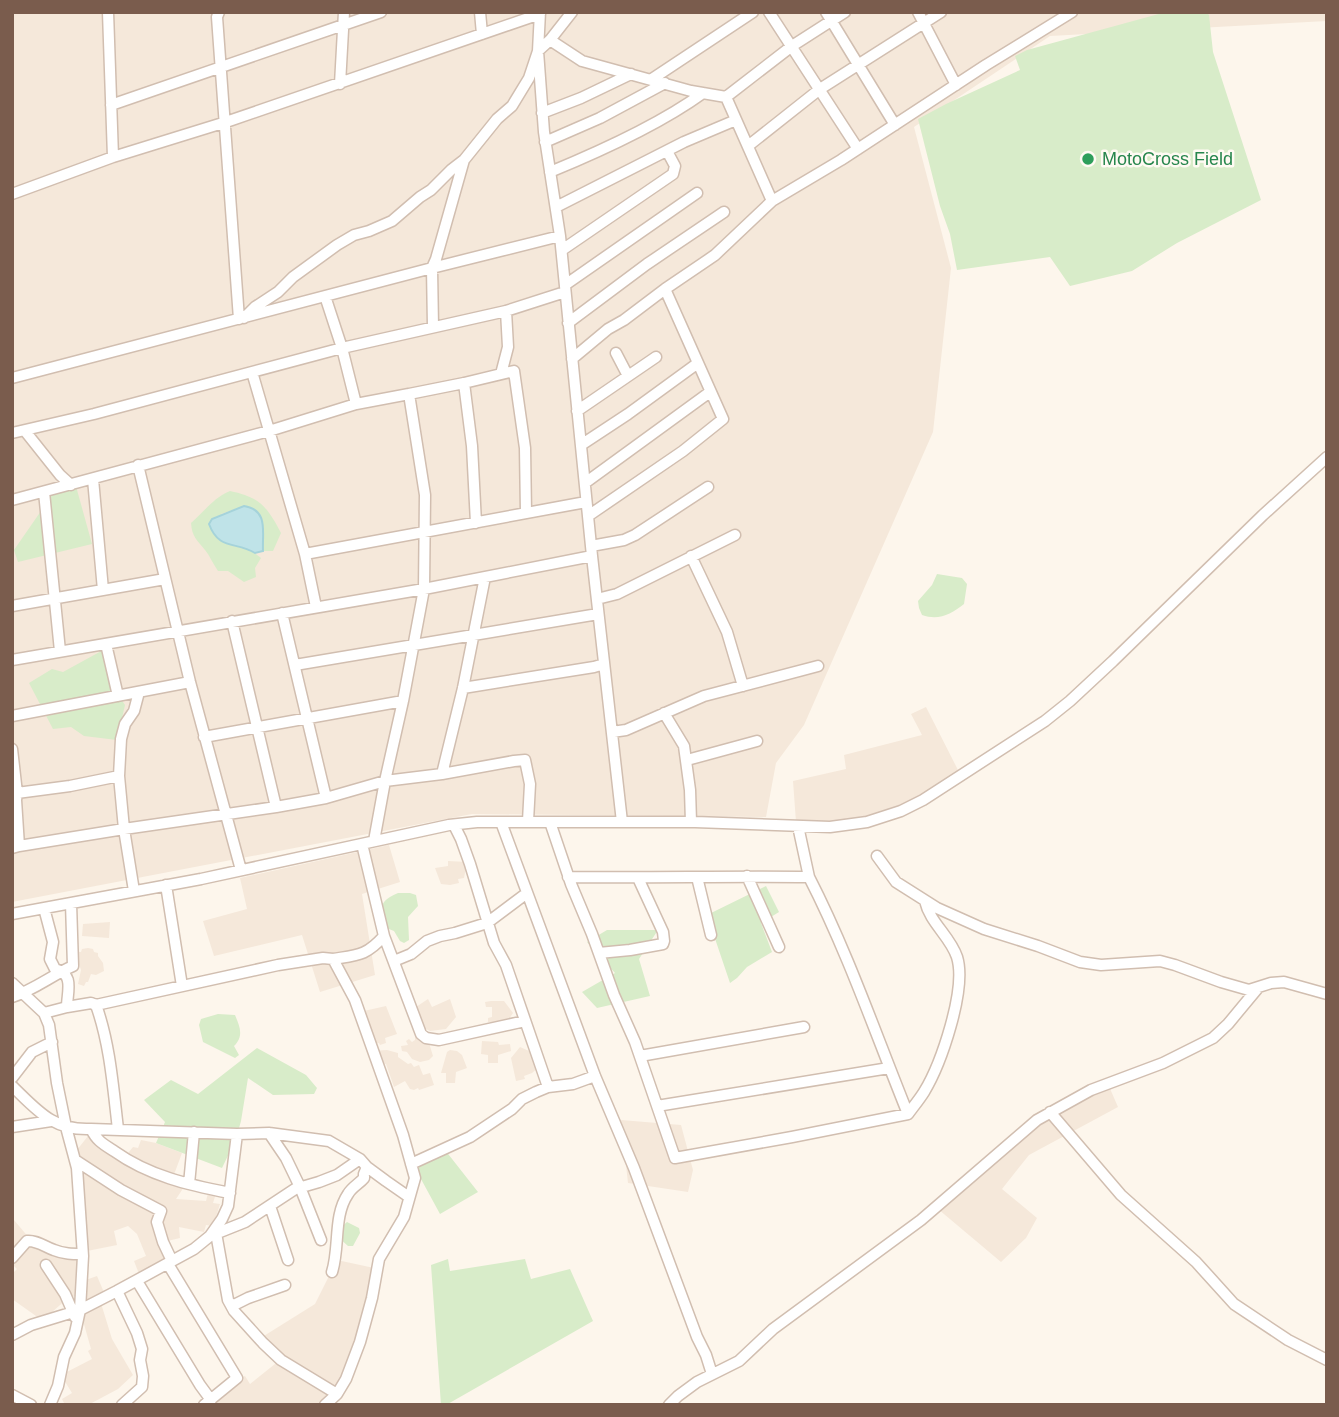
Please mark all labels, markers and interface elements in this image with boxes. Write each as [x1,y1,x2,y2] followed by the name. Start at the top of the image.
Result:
[1102,149,1233,169] place label: MotoCross Field
[1080,151,1096,167] marker: MotoCross Field

